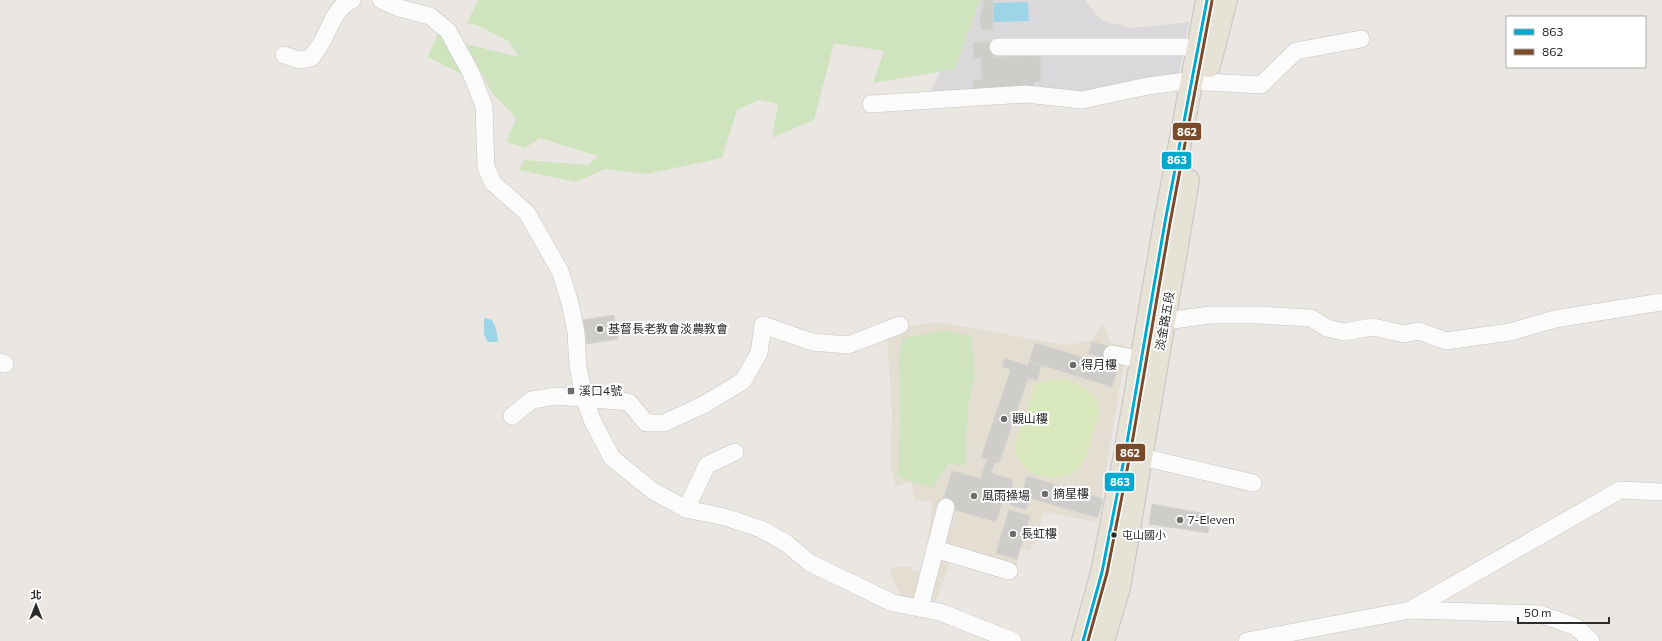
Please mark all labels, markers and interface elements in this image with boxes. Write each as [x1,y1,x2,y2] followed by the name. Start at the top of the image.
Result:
[1506,16,1646,68] legend
[1542,24,1564,38] text: 863
[1542,44,1564,58] text: 862
[1172,122,1202,141] line badge: 862
[1177,125,1197,138] text: 862
[1161,151,1192,170] line badge: 863
[1167,153,1187,166] text: 863
[1152,290,1176,352] street label: 淡金路五段
[608,321,728,335] place label: 基督長老教會淡農教會
[595,324,605,334] marker: 基督長老教會淡農教會
[1081,357,1117,371] place label: 得月樓
[1068,360,1078,370] marker: 得月樓
[579,383,622,397] place label: 溪口4號
[566,386,576,396] marker: 溪口4號
[1012,411,1048,425] place label: 觀山樓
[999,414,1009,424] marker: 觀山樓
[1115,443,1146,462] line badge: 862
[1120,446,1140,459] text: 862
[1104,472,1135,492] line badge: 863
[1110,475,1130,488] text: 863
[1053,486,1089,500] place label: 摘星樓
[982,488,1030,502] place label: 風雨操場
[1040,489,1050,499] marker: 摘星樓
[969,491,979,501] marker: 風雨操場
[1188,512,1235,526] place label: 7-Eleven
[1175,515,1185,525] marker: 7-Eleven
[1021,526,1057,540] place label: 長虹樓
[1122,528,1166,541] place label: 屯山國小
[1008,529,1018,539] marker: 長虹樓
[1109,530,1119,540] marker: 屯山國小
[16,585,56,625] north arrow
[31,588,42,601] text: 北
[1518,599,1609,625] scale bar
[1524,605,1552,619] text: 50 m

